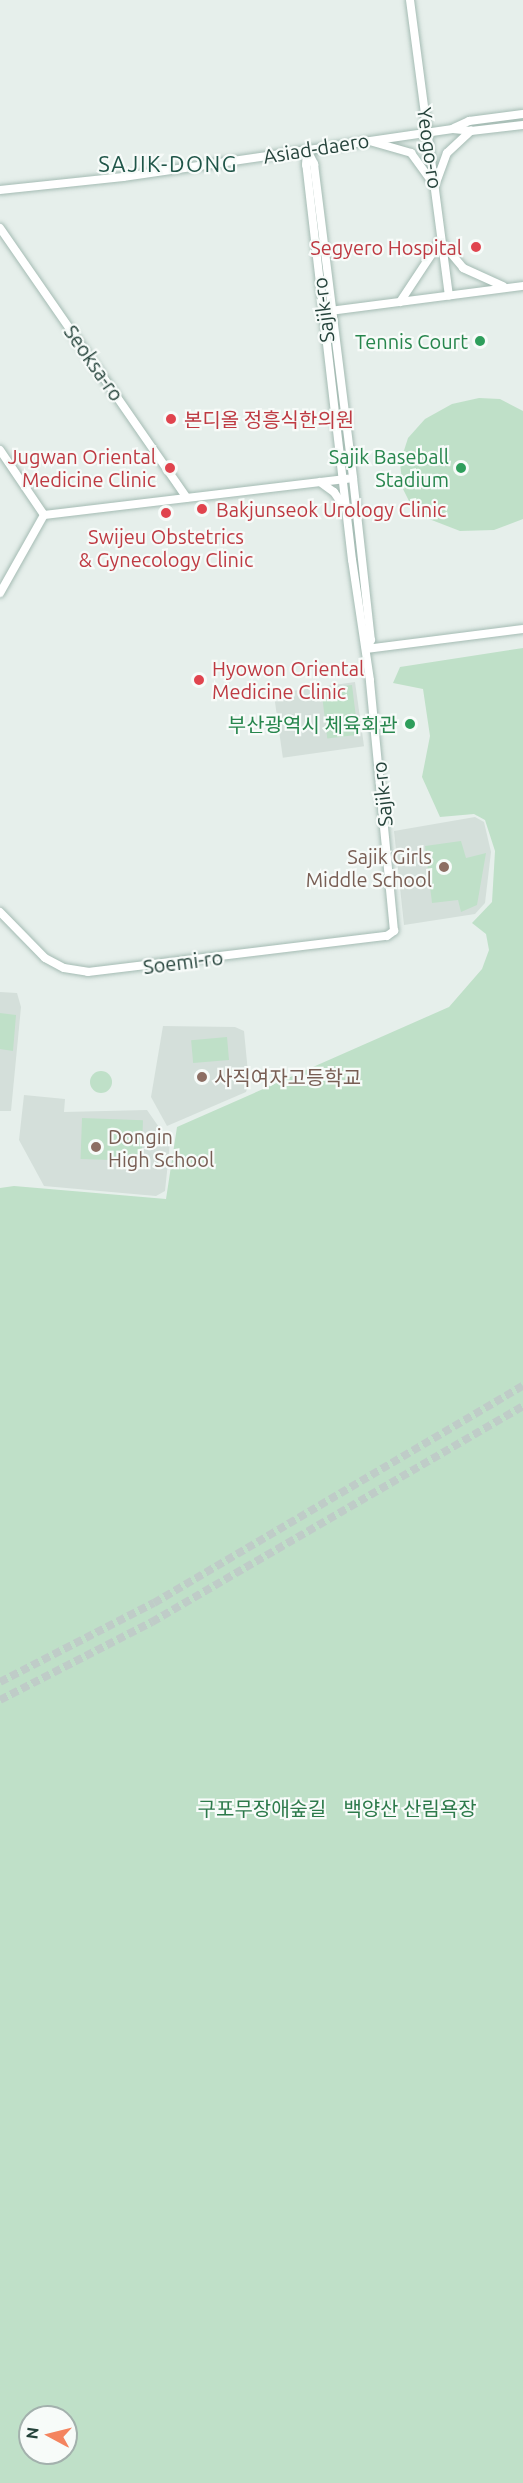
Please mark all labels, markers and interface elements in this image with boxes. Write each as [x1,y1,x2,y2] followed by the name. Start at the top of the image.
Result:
[412,106,448,190] street label: Yeogo-ro
[261,128,371,168] street label: Asiad-daero
[98,151,238,177] district label: SAJIK-DONG
[310,235,462,259] place label: Segyero Hospital
[467,238,485,256] marker: Segyero Hospital
[307,276,339,344] street label: Sajik-ro
[59,320,129,406] street label: Seoksa-ro
[355,329,468,353] place label: Tennis Court
[473,334,487,348] marker: Tennis Court
[184,407,354,431] place label: 본디올 정흥식한의원
[162,410,180,428] marker: 본디올 정흥식한의원
[8,444,156,491] place label: Jugwan Oriental Medicine Clinic
[329,444,449,491] place label: Sajik Baseball Stadium
[161,459,179,477] marker: Jugwan Oriental Medicine Clinic
[454,461,468,475] marker: Sajik Baseball Stadium
[216,497,446,521] place label: Bakjunseok Urology Clinic
[193,500,211,518] marker: Bakjunseok Urology Clinic
[157,504,175,522] marker: Swijeu Obstetrics & Gynecology Clinic
[79,524,253,571] place label: Swijeu Obstetrics & Gynecology Clinic
[212,656,364,703] place label: Hyowon Oriental Medicine Clinic
[190,671,208,689] marker: Hyowon Oriental Medicine Clinic
[228,712,398,736] place label: 부산광역시 체육회관
[403,717,417,731] marker: 부산광역시 체육회관
[367,760,397,828] street label: Sajik-ro
[306,844,432,891] place label: Sajik Girls Middle School
[437,860,451,874] marker: Sajik Girls Middle School
[142,945,224,979] street label: Soemi-ro
[214,1065,361,1089] place label: 사직여자고등학교
[195,1070,209,1084] marker: 사직여자고등학교
[108,1124,214,1171] place label: Dongin High School
[89,1140,103,1154] marker: Dongin High School
[198,1796,326,1820] park label: 구포무장애숲길
[343,1796,477,1820] park label: 백양산 산림욕장
[18,2405,78,2465] north arrow
[22,2426,42,2440] text: N

